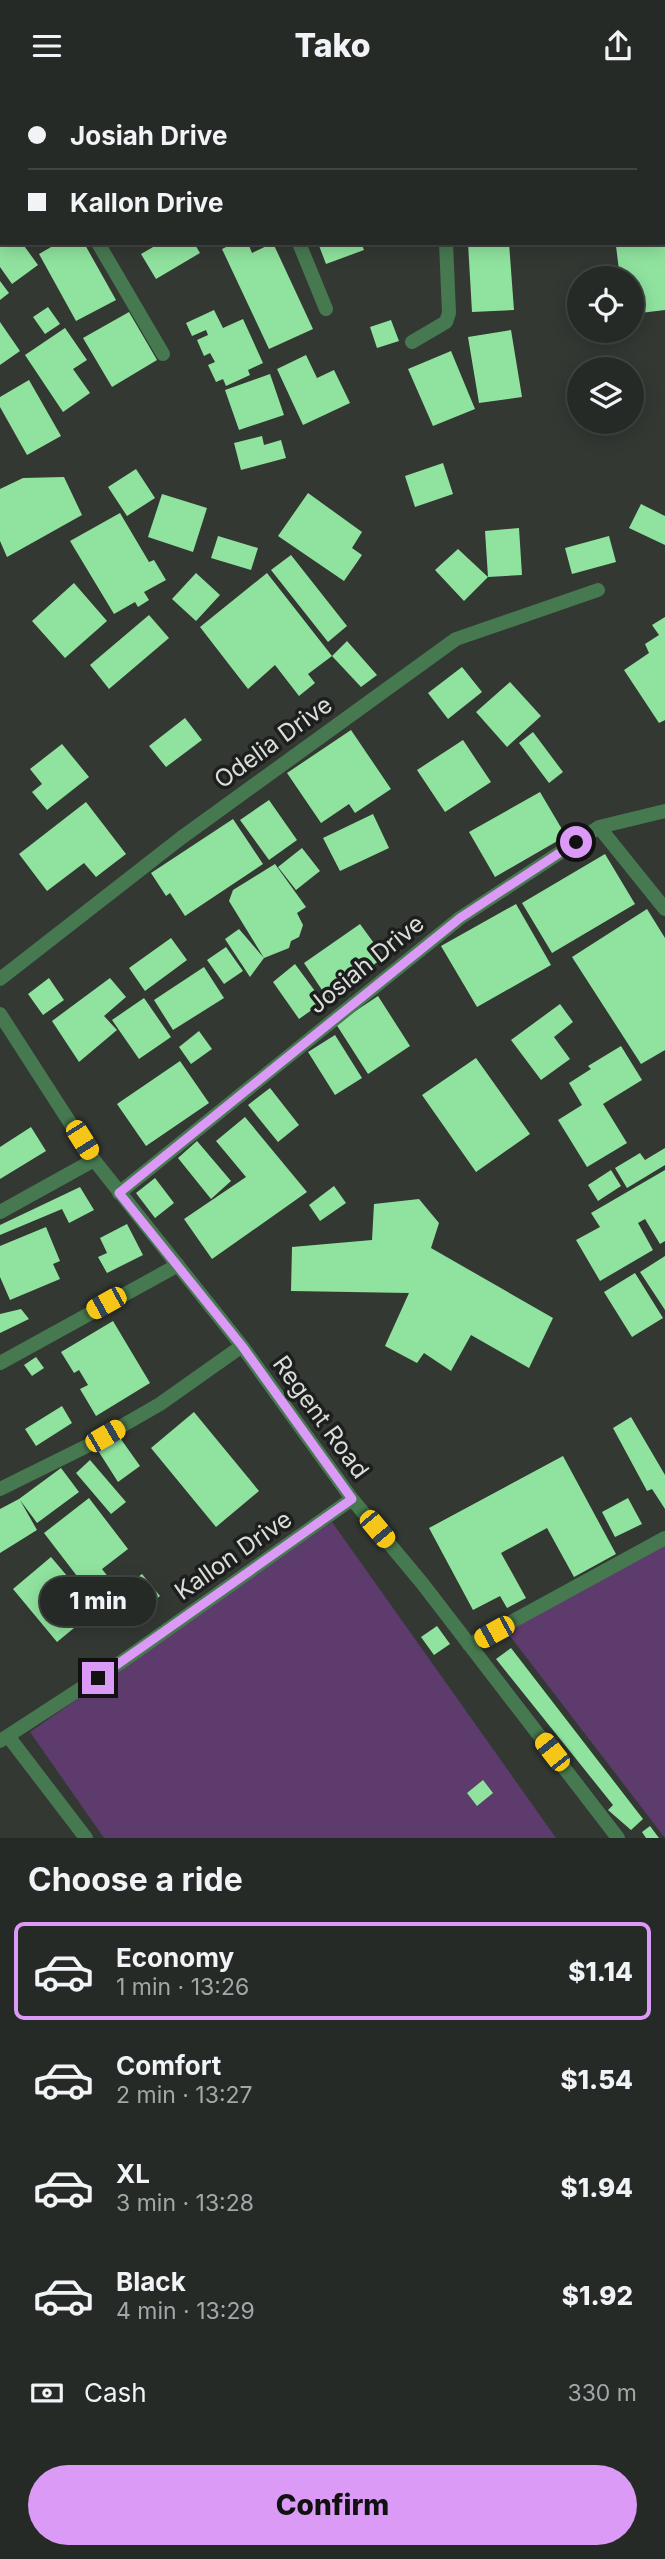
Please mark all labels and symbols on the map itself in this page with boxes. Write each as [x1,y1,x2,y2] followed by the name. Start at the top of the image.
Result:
[208,690,338,794] street label: Odelia Drive
[560,826,592,858] route start
[302,909,430,1019] street label: Josiah Drive
[62,1117,103,1163] car
[83,1284,130,1322] car
[267,1350,375,1484] street label: Regent Road
[82,1416,129,1456] car
[169,1504,297,1606] street label: Kallon Drive
[356,1506,399,1552] car
[40,1577,156,1625] callout: 1 min
[471,1613,518,1651] car
[82,1662,114,1694] route end
[531,1729,574,1775] car

